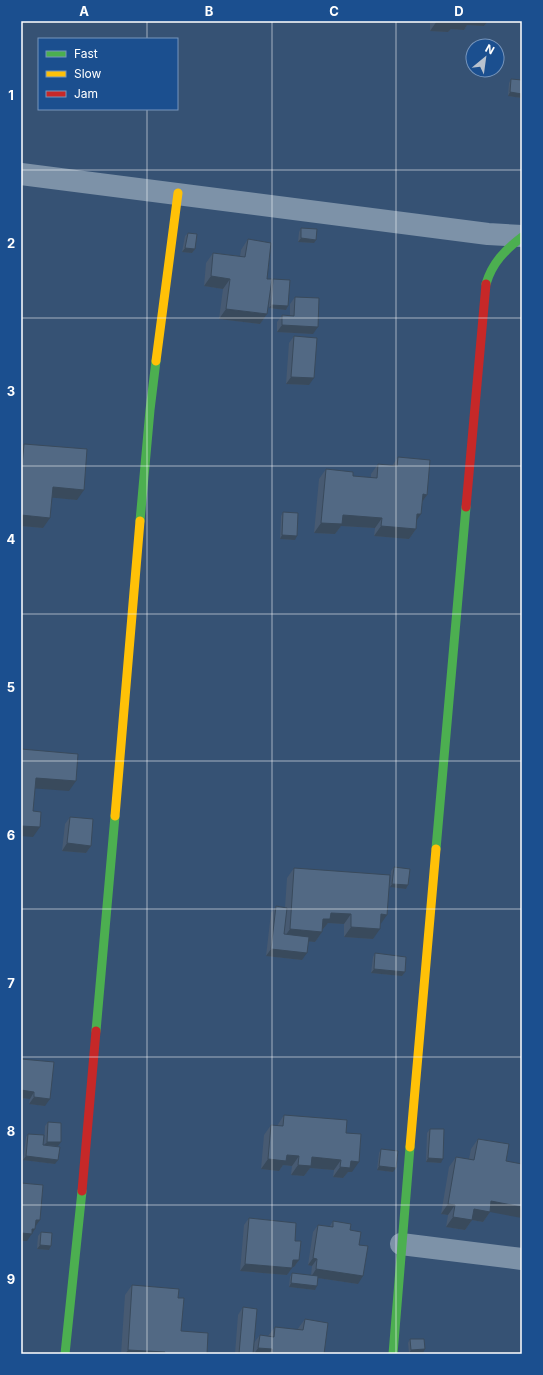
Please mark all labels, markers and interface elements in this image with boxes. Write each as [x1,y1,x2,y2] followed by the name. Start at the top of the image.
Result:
[79,3,89,19] text: A
[205,3,214,19] text: B
[329,3,339,19] text: C
[454,3,464,19] text: D
[38,38,178,110] legend
[465,38,505,78] north arrow
[483,41,497,57] text: N
[74,46,98,61] text: Fast
[74,66,102,81] text: Slow
[74,86,98,101] text: Jam
[8,87,14,103] text: 1
[7,235,15,251] text: 2
[7,383,15,399] text: 3
[7,531,16,547] text: 4
[7,679,15,695] text: 5
[7,827,15,843] text: 6
[7,975,15,991] text: 7
[7,1123,15,1139] text: 8
[7,1271,15,1287] text: 9

